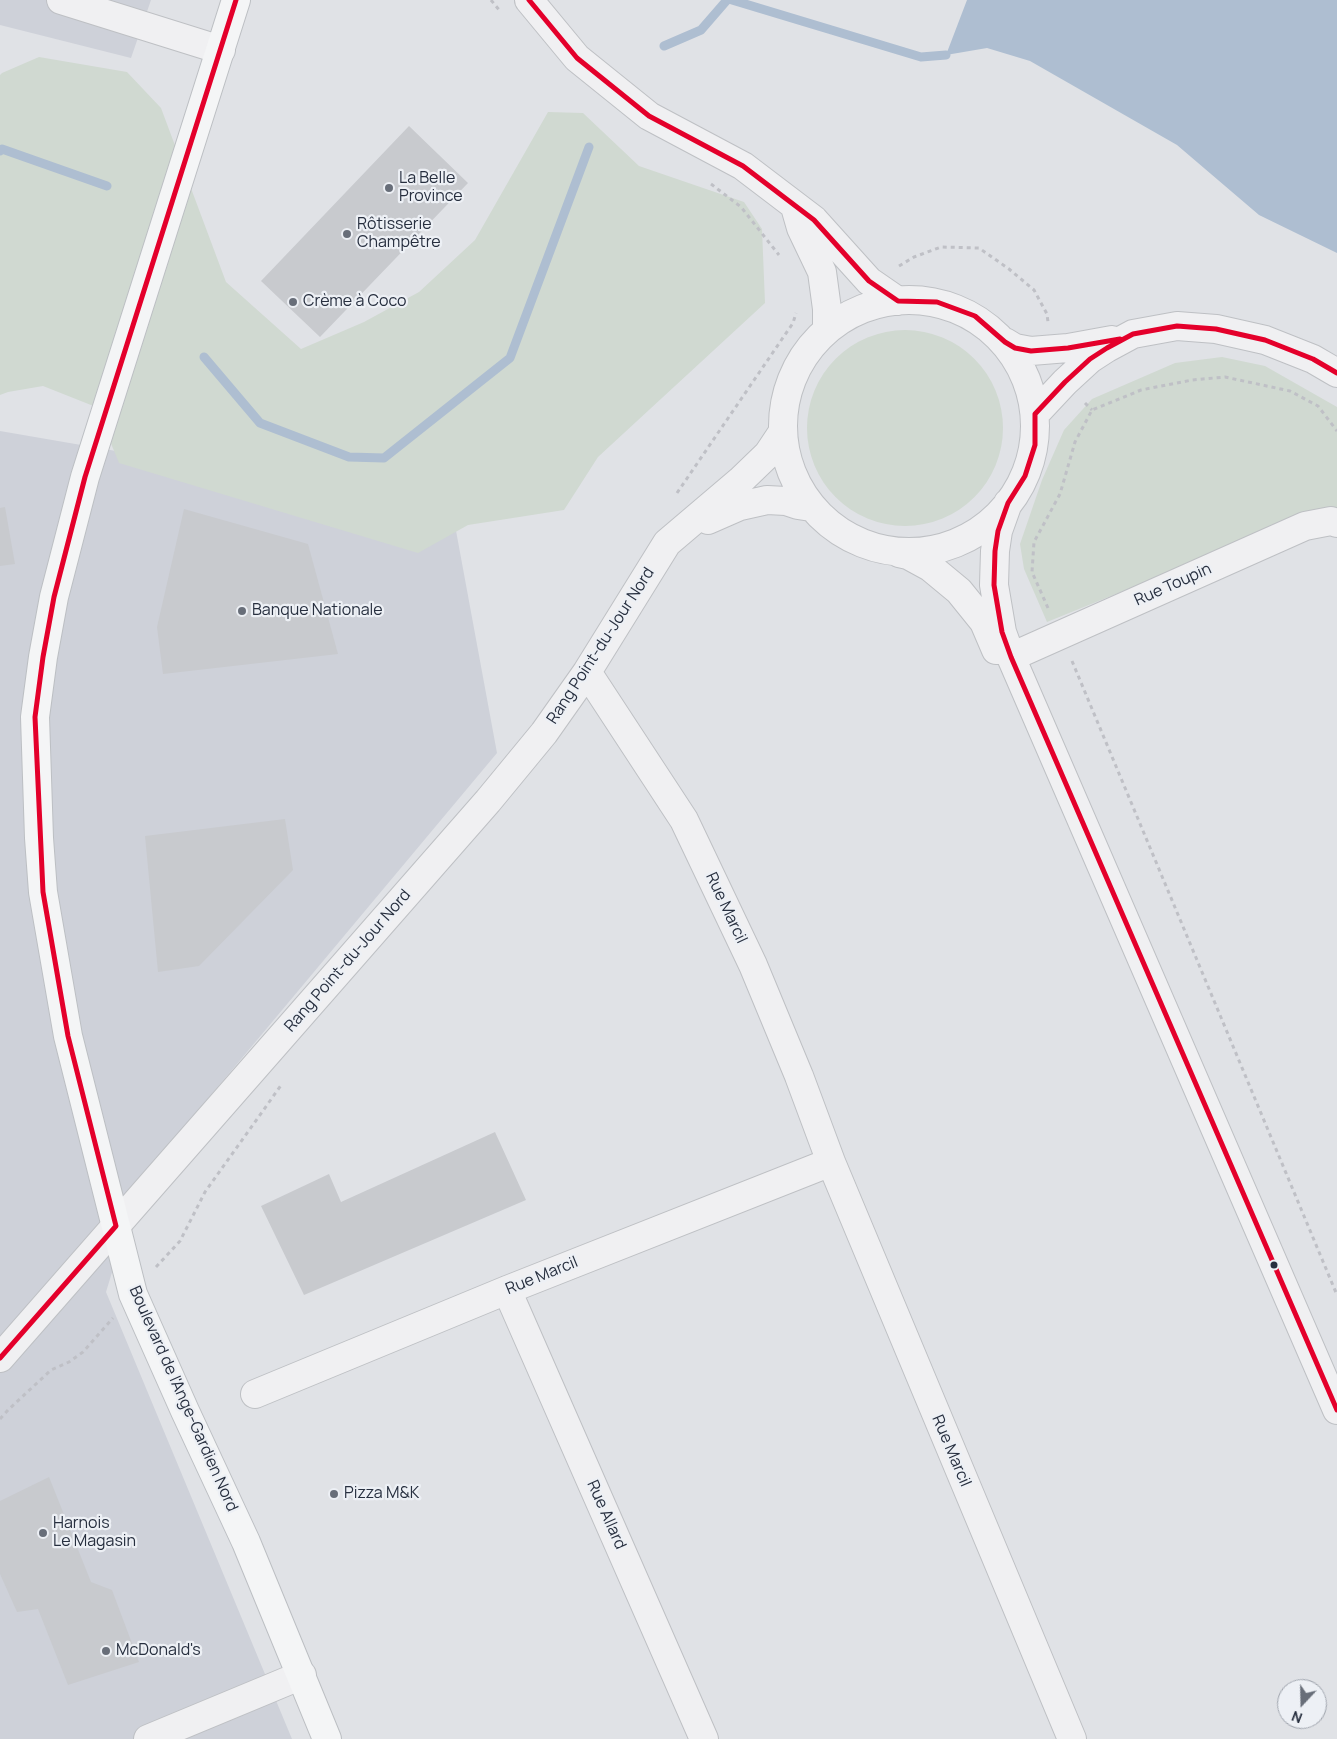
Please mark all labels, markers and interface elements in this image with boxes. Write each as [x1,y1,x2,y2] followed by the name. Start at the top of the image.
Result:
[399,169,463,207] place label: La Belle Province
[383,182,395,194] marker: La Belle Province
[357,215,441,253] place label: Rôtisserie Champêtre
[341,228,353,240] marker: Rôtisserie Champêtre
[303,292,406,312] place label: Crème à Coco
[287,296,299,308] marker: Crème à Coco
[1132,560,1214,610] street label: Rue Toupin
[543,564,659,728] street label: Rang Point-du-Jour Nord
[252,601,383,621] place label: Banque Nationale
[236,605,248,617] marker: Banque Nationale
[701,869,751,947] street label: Rue Marcil
[281,886,415,1036] street label: Rang Point-du-Jour Nord
[503,1253,581,1299] street label: Rue Marcil
[1269,1260,1279,1270] unlabelled marker
[124,1283,242,1515] street label: Boulevard de l'Ange-Gardien Nord
[927,1412,975,1490] street label: Rue Marcil
[582,1477,630,1553] street label: Rue Allard
[344,1484,419,1504] place label: Pizza M&K
[328,1488,340,1500] marker: Pizza M&K
[53,1514,136,1552] place label: Harnois Le Magasin
[37,1527,49,1539] marker: Harnois Le Magasin
[116,1641,201,1661] place label: McDonald's
[100,1645,112,1657] marker: McDonald's
[1277,1679,1327,1729] north arrow
[1289,1707,1305,1728] text: N

